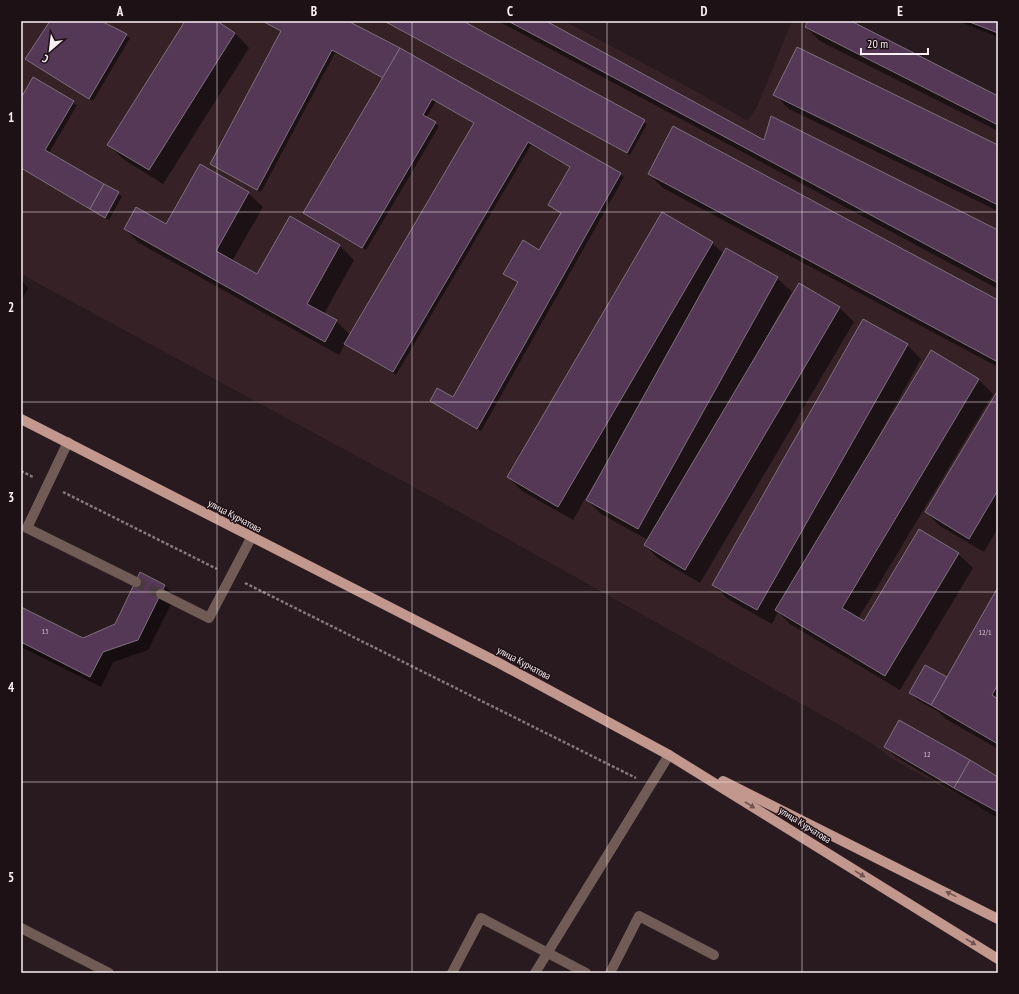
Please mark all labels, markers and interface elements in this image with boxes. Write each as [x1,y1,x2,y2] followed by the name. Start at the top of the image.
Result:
[116,3,124,20] text: A
[311,3,317,20] text: B
[507,3,513,20] text: C
[701,3,708,20] text: D
[897,3,903,20] text: E
[30,30,70,70] north arrow
[861,30,928,56] scale bar
[867,36,888,51] text: 20 m
[40,51,51,66] text: С
[8,109,14,126] text: 1
[8,299,14,316] text: 2
[8,489,14,506] text: 3
[206,496,264,536] street label: улица Курчатова
[41,626,49,636] house number: 13
[978,627,992,637] house number: 12/1
[495,643,553,683] street label: улица Курчатова
[8,679,15,696] text: 4
[923,749,931,759] house number: 12
[744,801,756,808] one-way arrow
[777,804,833,846] street label: улица Курчатова
[8,869,14,886] text: 5
[854,870,866,877] one-way arrow
[945,891,957,898] one-way arrow
[966,938,976,946] one-way arrow

